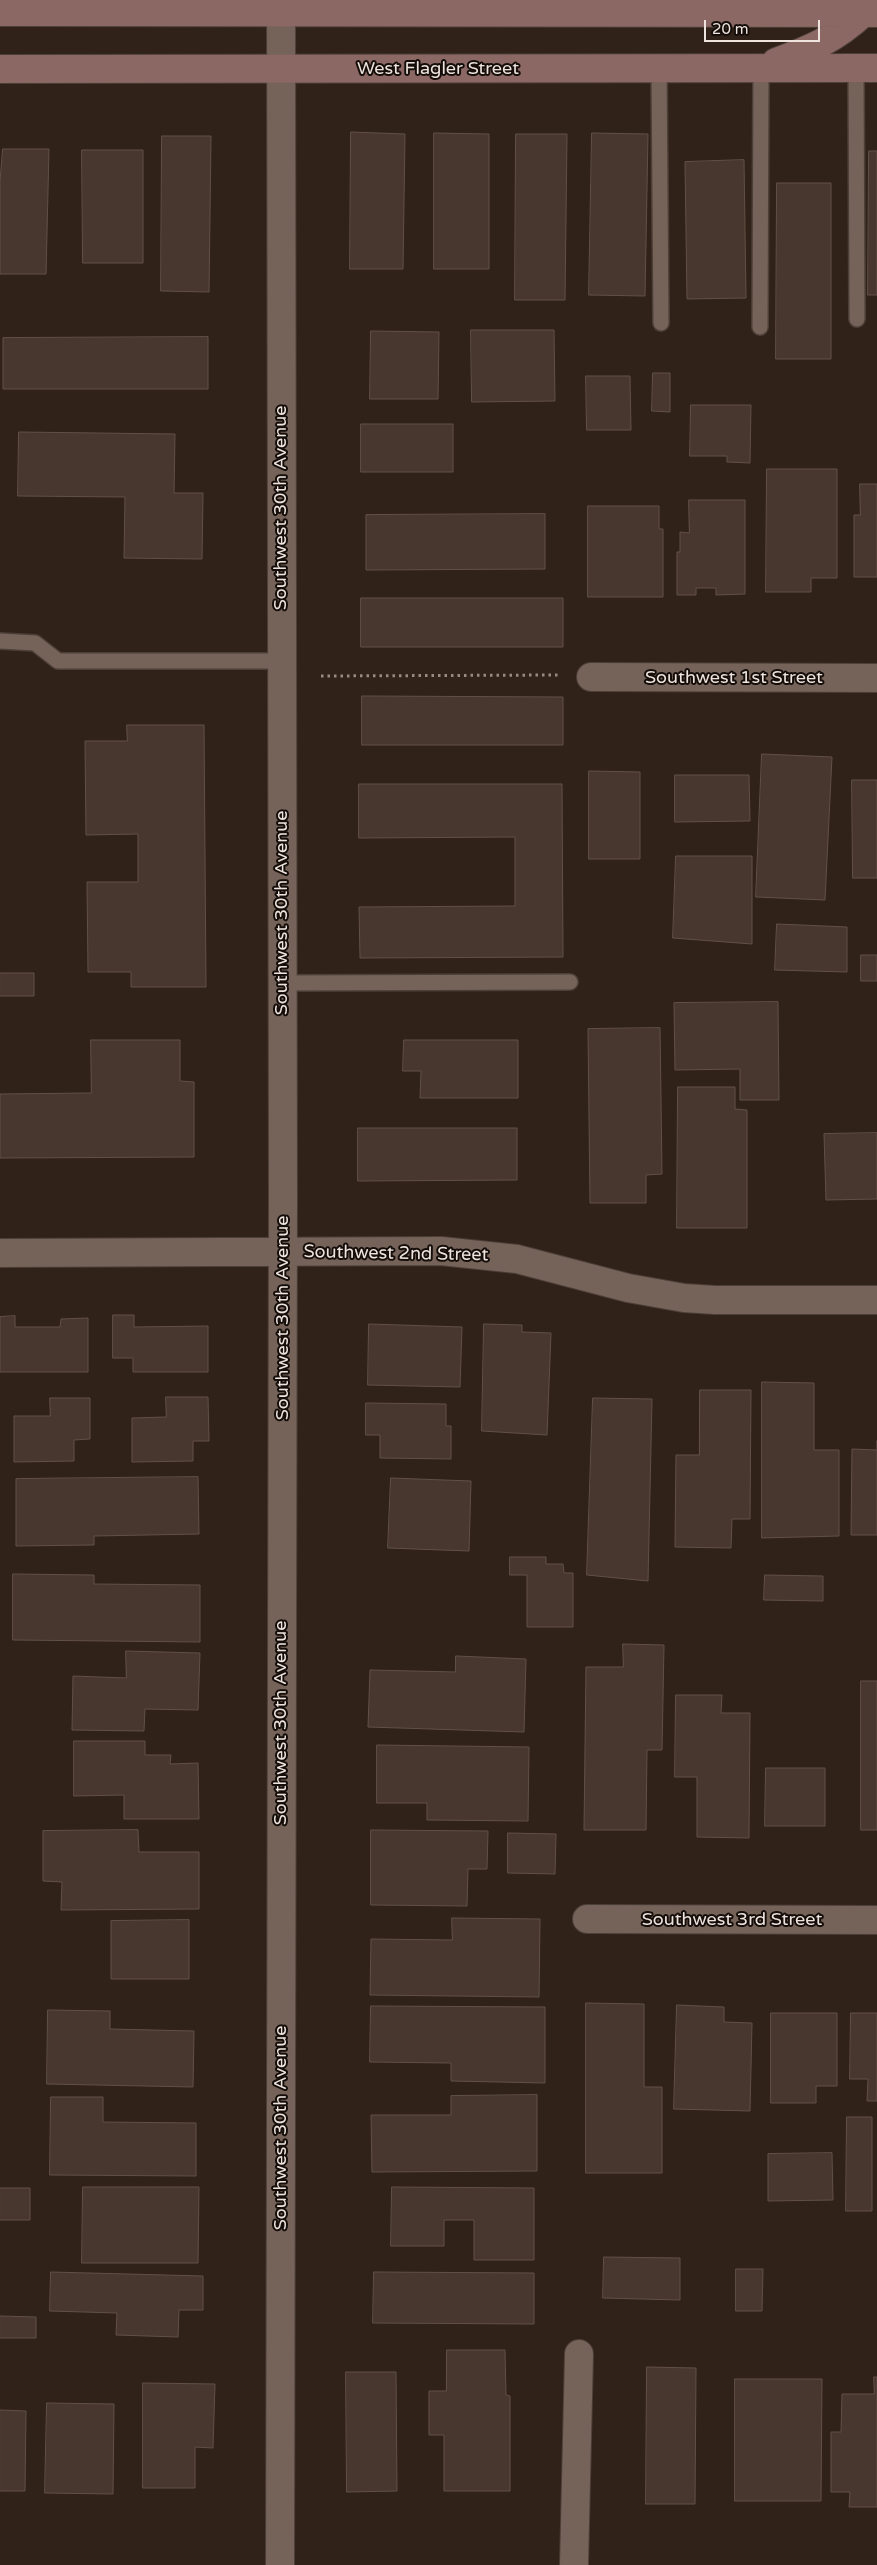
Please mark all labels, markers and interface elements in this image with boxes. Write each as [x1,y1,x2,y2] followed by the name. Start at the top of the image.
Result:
[707,10,823,42] scale bar
[712,20,749,38] text: 20 m
[357,58,519,80] street label: West Flagler Street
[270,406,292,610] street label: Southwest 30th Avenue
[645,667,823,689] street label: Southwest 1st Street
[271,811,293,1015] street label: Southwest 30th Avenue
[272,1216,294,1420] street label: Southwest 30th Avenue
[303,1242,489,1266] street label: Southwest 2nd Street
[270,1621,292,1825] street label: Southwest 30th Avenue
[642,1909,822,1931] street label: Southwest 3rd Street
[270,2026,292,2230] street label: Southwest 30th Avenue

